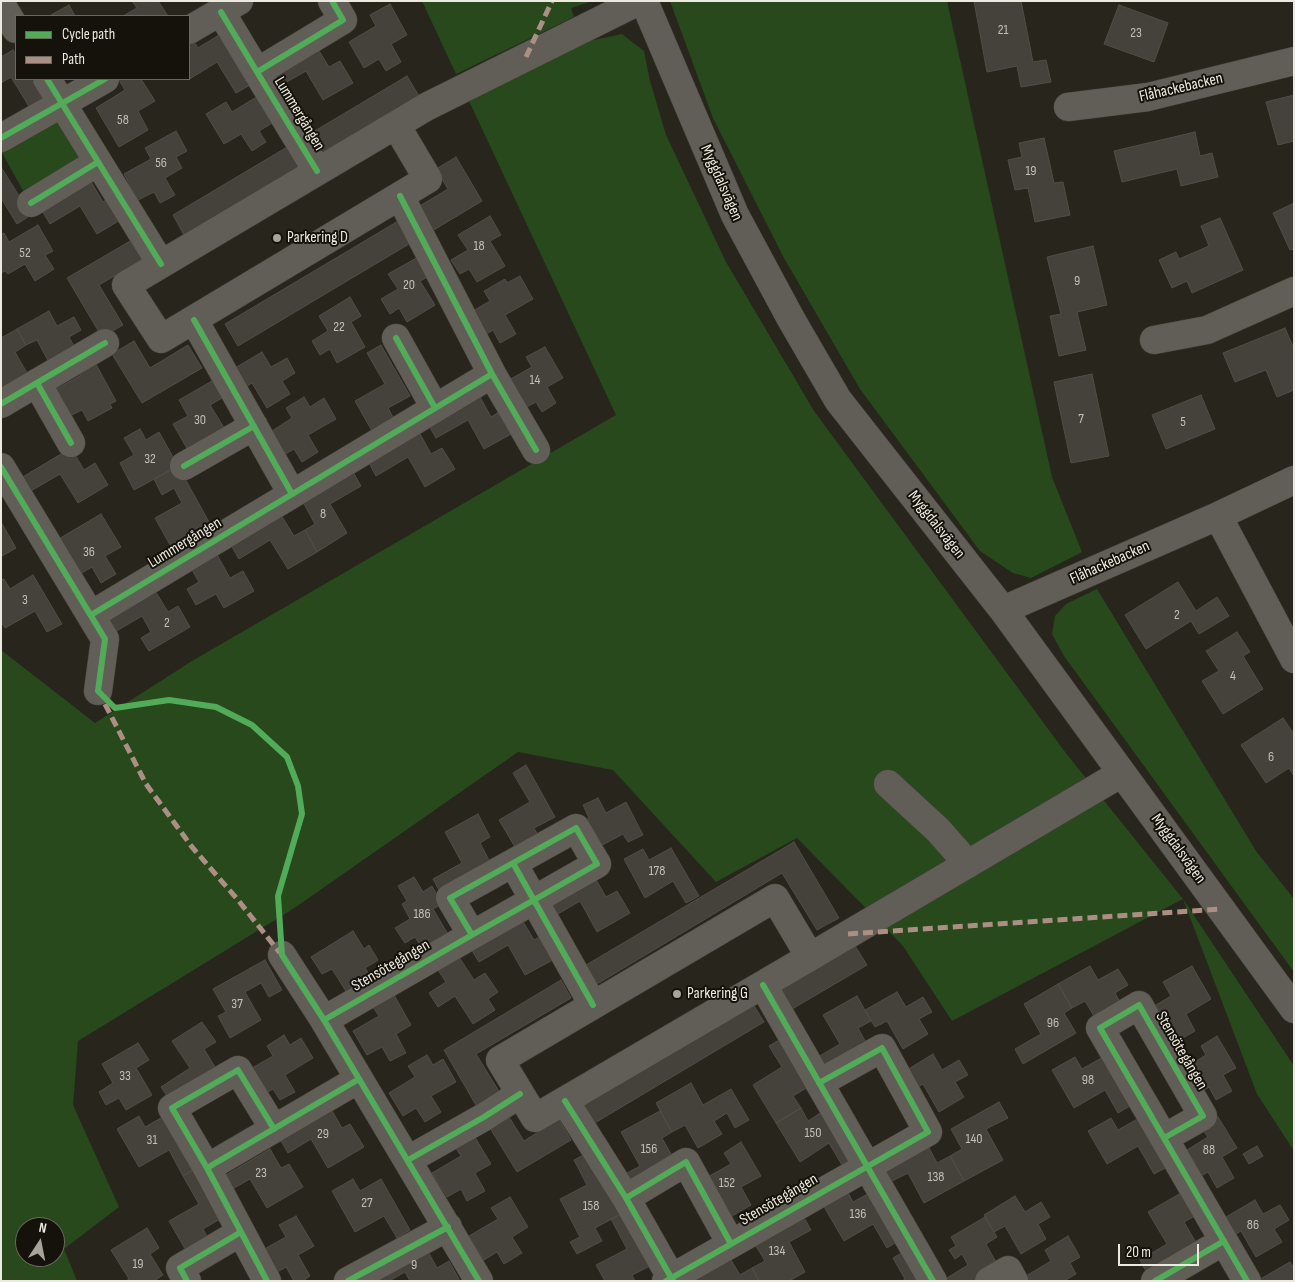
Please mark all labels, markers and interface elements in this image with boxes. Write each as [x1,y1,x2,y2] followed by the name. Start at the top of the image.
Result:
[15,15,190,80] legend
[998,22,1008,38] house number: 21
[62,25,115,44] text: Cycle path
[1130,25,1142,41] house number: 23
[62,50,85,69] text: Path
[1137,69,1225,107] street label: Flåhackebacken
[270,74,328,154] street label: Lummergången
[117,112,129,128] house number: 58
[696,142,746,224] street label: Myggdalsvägen
[155,155,167,171] house number: 56
[1025,163,1037,179] house number: 19
[287,228,348,248] place label: Parkering D
[271,232,283,244] marker: Parkering D
[473,238,485,254] house number: 18
[19,245,31,261] house number: 52
[1074,273,1080,289] house number: 9
[403,277,415,293] house number: 20
[333,319,345,335] house number: 22
[530,372,540,388] house number: 14
[1078,411,1084,427] house number: 7
[194,412,206,428] house number: 30
[1180,414,1186,430] house number: 5
[144,451,156,467] house number: 32
[903,487,969,563] street label: Myggdalsvägen
[320,506,326,522] house number: 8
[145,514,225,572] street label: Lummergången
[1067,537,1153,589] street label: Flåhackebacken
[83,544,95,560] house number: 36
[22,592,28,608] house number: 3
[1174,607,1180,623] house number: 2
[164,615,170,631] house number: 2
[1230,668,1236,684] house number: 4
[1268,749,1274,765] house number: 6
[1146,811,1210,887] street label: Myggdalsvägen
[649,863,665,879] house number: 178
[413,906,431,922] house number: 186
[348,936,434,996] street label: Stensötegången
[687,984,748,1004] place label: Parkering G
[671,988,683,1000] marker: Parkering G
[231,996,243,1012] house number: 37
[1151,1008,1211,1094] street label: Stensötegången
[1047,1015,1059,1031] house number: 96
[119,1068,131,1084] house number: 33
[1082,1072,1094,1088] house number: 98
[805,1125,821,1141] house number: 150
[317,1126,329,1142] house number: 29
[966,1131,982,1147] house number: 140
[147,1132,157,1148] house number: 31
[641,1141,657,1157] house number: 156
[1203,1142,1215,1158] house number: 88
[255,1165,267,1181] house number: 23
[928,1169,944,1185] house number: 138
[736,1170,822,1230] street label: Stensötegången
[719,1175,735,1191] house number: 152
[361,1195,373,1211] house number: 27
[583,1198,599,1214] house number: 158
[850,1206,866,1222] house number: 136
[15,1217,65,1267] north arrow
[1247,1217,1259,1233] house number: 86
[37,1219,48,1237] text: N
[1120,1234,1201,1266] scale bar
[769,1243,785,1259] house number: 134
[1126,1243,1151,1262] text: 20 m
[132,1256,144,1272] house number: 19
[411,1257,417,1273] house number: 9

